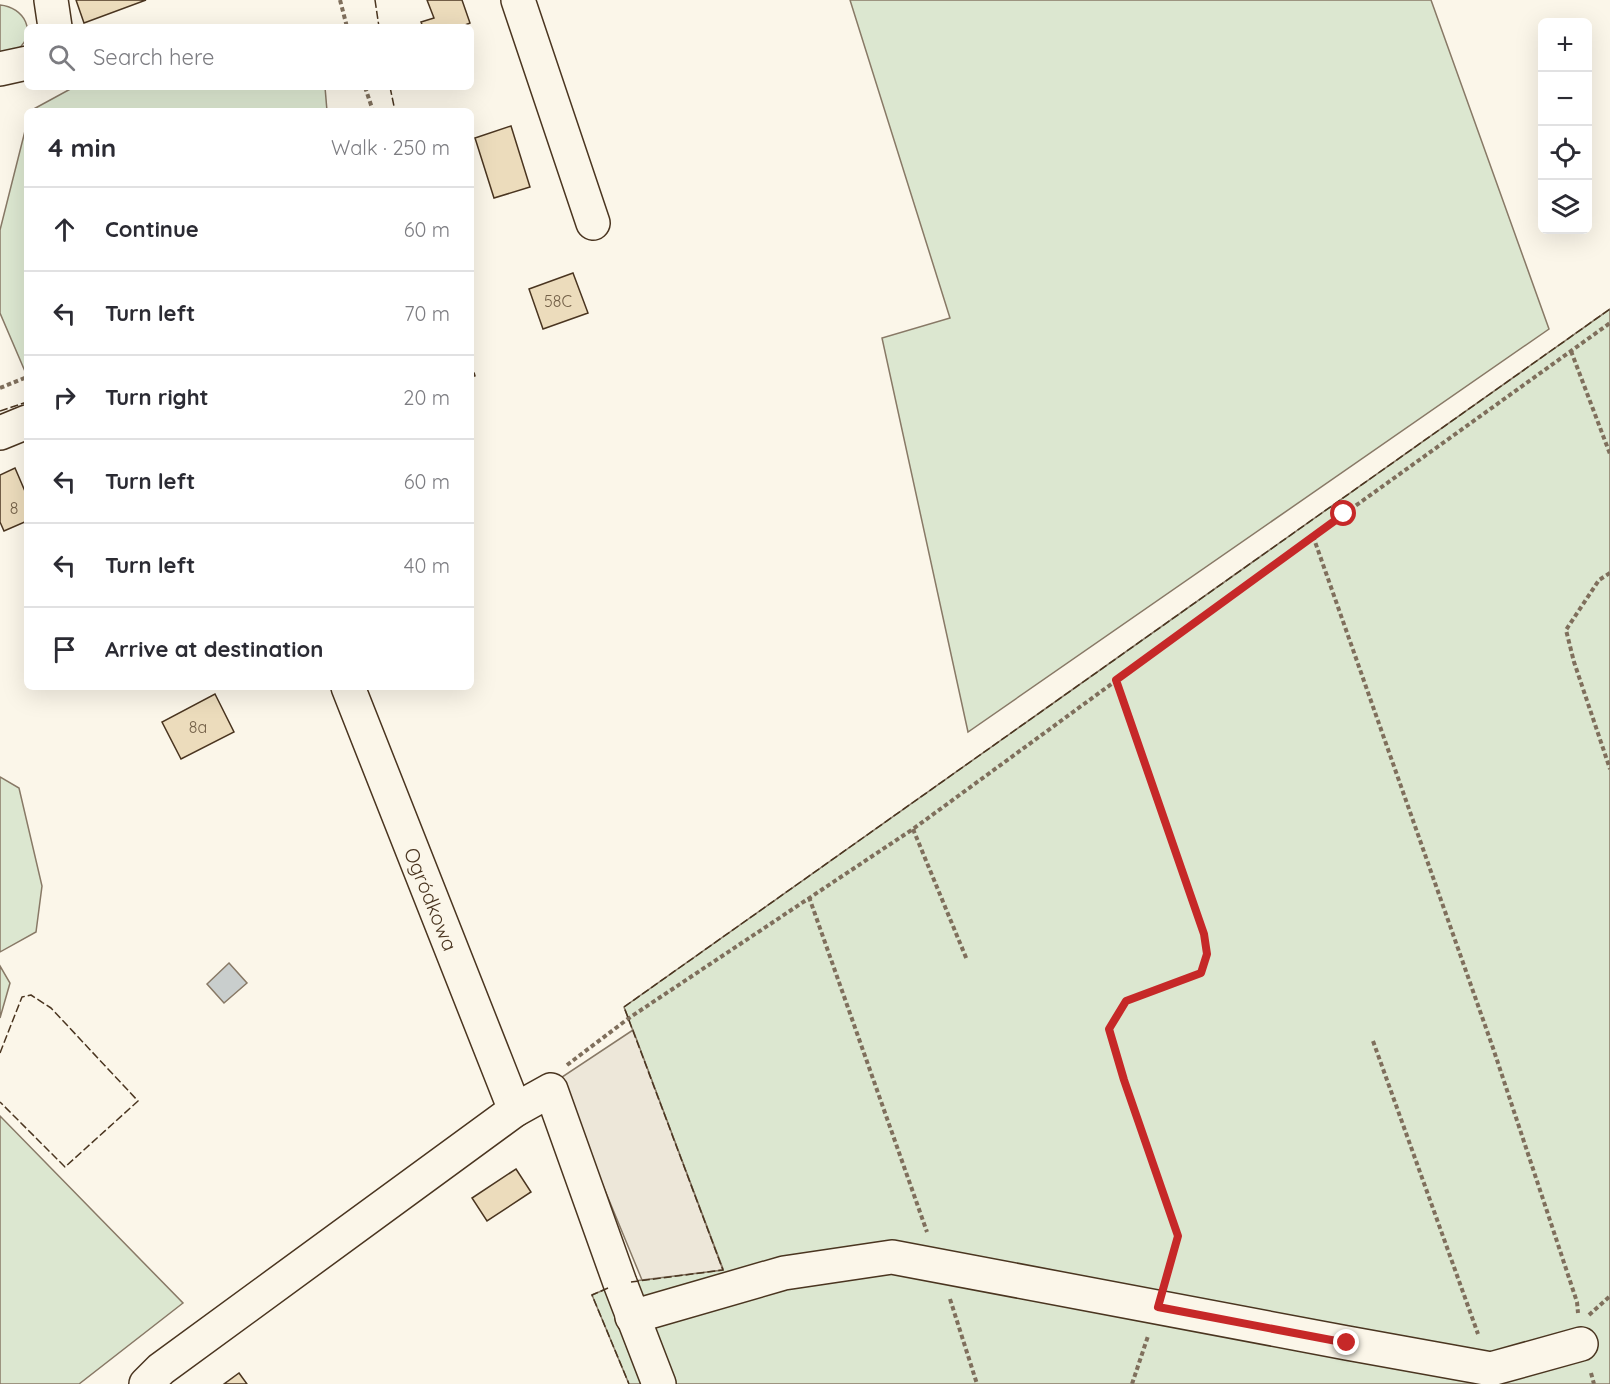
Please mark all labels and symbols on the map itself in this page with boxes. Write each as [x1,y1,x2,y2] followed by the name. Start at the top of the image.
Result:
[544,291,572,311] house number: 58C
[10,498,18,518] house number: 8
[1330,500,1356,526] route start
[189,717,207,737] house number: 8a
[399,844,463,954] street label: Ogródkowa
[1333,1329,1359,1355] route end

